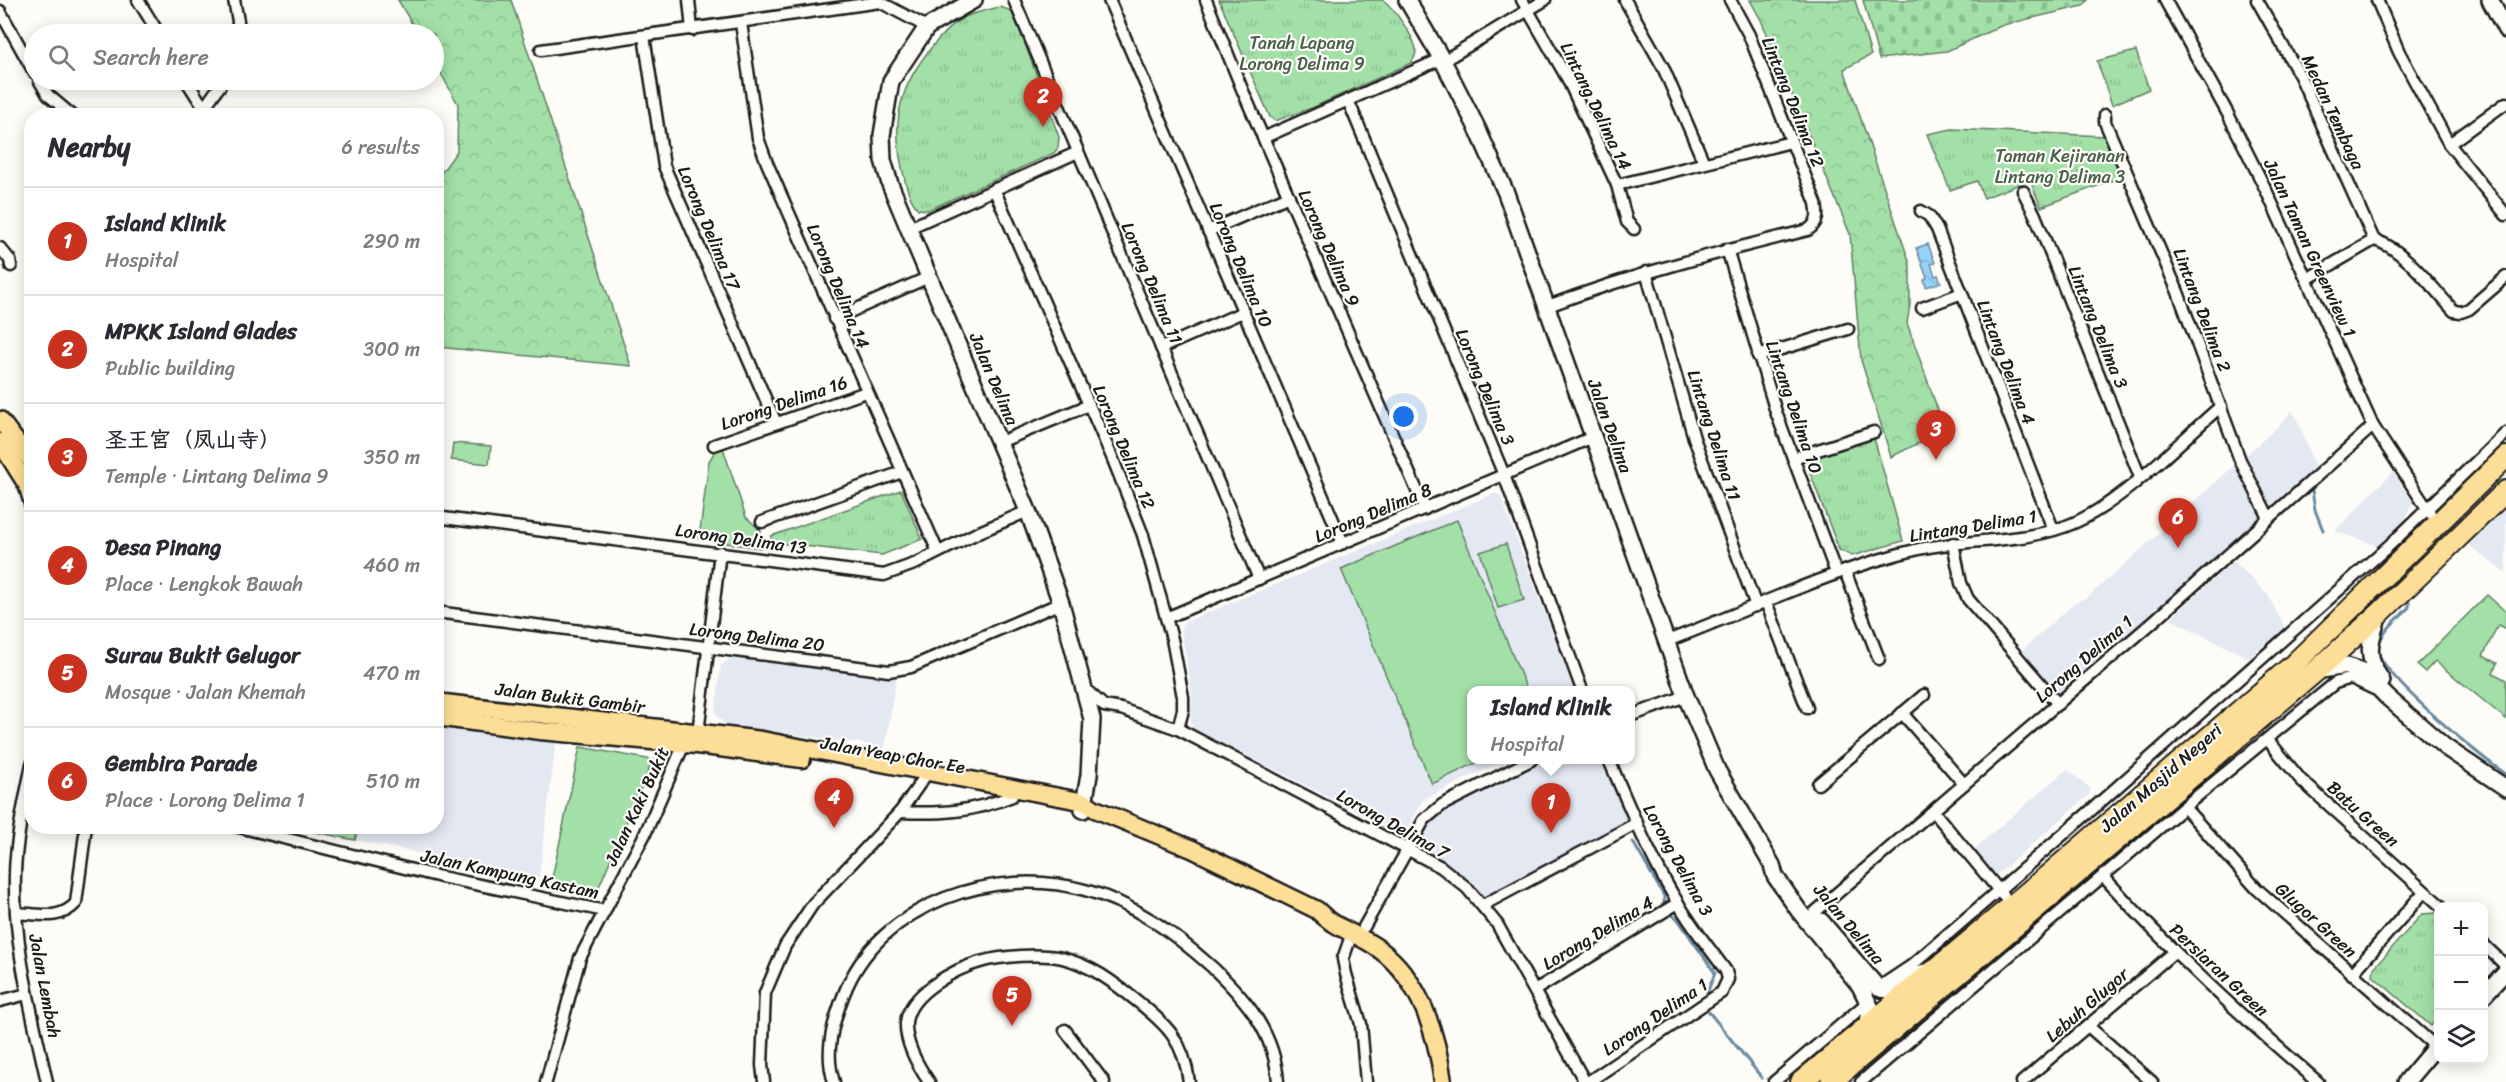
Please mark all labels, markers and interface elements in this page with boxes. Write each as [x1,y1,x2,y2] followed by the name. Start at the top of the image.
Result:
[24,24,444,90] search box
[1239,27,1365,80] park label: Tanah Lapang Lorong Delima 9
[1752,32,1834,172] street label: Lintang Delima 12
[1551,36,1641,176] street label: Lintang Delima 14
[93,38,209,77] text: Search here
[45,41,78,74] icon: search
[2292,49,2374,176] street label: Medan Tembaga
[1024,78,1062,127] pin: 2
[48,124,130,170] text: Nearby
[341,130,420,165] text: 6 results
[1995,140,2125,193] park label: Taman Kejiranan Lintang Delima 3
[2254,152,2366,343] street label: Jalan Taman Greenview 1
[668,161,750,297] street label: Lorong Delima 17
[1289,184,1369,312] street label: Lorong Delima 9
[1200,197,1282,333] street label: Lorong Delima 10
[105,204,226,243] text: Island Klinik
[1112,217,1192,349] street label: Lorong Delima 11
[797,218,879,354] street label: Lorong Delima 14
[63,224,72,259] text: 1
[363,224,420,259] text: 290 m
[105,243,178,278] text: Hospital
[2164,243,2240,377] street label: Lintang Delima 2
[2059,261,2137,394] street label: Lintang Delima 3
[1967,295,2045,429] street label: Lintang Delima 4
[105,312,297,351] text: MPKK Island Glades
[1446,323,1524,451] street label: Lorong Delima 3
[960,327,1028,431] street label: Jalan Delima
[62,332,73,367] text: 2
[363,332,420,367] text: 300 m
[1756,336,1832,478] street label: Lintang Delima 10
[105,351,235,386] text: Public building
[1678,365,1750,505] street label: Lintang Delima 11
[716,366,852,440] street label: Lorong Delima 16
[1578,373,1642,479] street label: Jalan Delima
[1083,380,1165,514] street label: Lorong Delima 12
[1389,402,1418,431] your location
[1916,410,1956,460] pin: 3
[105,420,281,459] text: 圣王宫（凤山寺）
[62,440,73,475] text: 3
[364,440,420,475] text: 350 m
[105,459,328,494] text: Temple · Lintang Delima 9
[1309,474,1437,552] street label: Lorong Delima 8
[2158,498,2198,548] pin: 6
[1907,500,2039,552] street label: Lintang Delima 1
[673,514,809,564] street label: Lorong Delima 13
[105,528,221,567] text: Desa Pinang
[61,548,74,583] text: 4
[363,548,420,583] text: 460 m
[105,567,303,602] text: Place · Lengkok Bawah
[2027,607,2141,711] street label: Lorong Delima 1
[687,613,827,661] street label: Lorong Delima 20
[105,636,300,675] text: Surau Bukit Gelugor
[61,656,74,691] text: 5
[363,656,420,691] text: 470 m
[492,673,648,723] street label: Jalan Bukit Gambir
[105,675,306,710] text: Mosque · Jalan Khemah
[1467,686,1635,764] popup
[1491,688,1611,727] text: Island Klinik
[2091,715,2231,841] street label: Jalan Masjid Negeri
[817,726,968,783] street label: Jalan Yeap Chor Ee
[1491,727,1564,762] text: Hospital
[595,741,679,872] street label: Jalan Kaki Bukit
[105,744,257,783] text: Gembira Parade
[62,764,73,799] text: 6
[366,764,420,799] text: 510 m
[2319,772,2407,856] street label: Batu Green
[814,778,854,828] pin: 4
[1331,780,1457,869] street label: Lorong Delima 7
[105,783,305,818] text: Place · Lorong Delima 1
[1532,784,1570,833] pin: 1
[1634,798,1722,922] street label: Lorong Delima 3
[417,839,602,909] street label: Jalan Kampung Kastam
[2267,874,2365,966] street label: Glugor Green
[1804,875,1894,973] street label: Jalan Delima
[1536,887,1660,979] street label: Lorong Delima 4
[2434,902,2488,1064] map controls
[2434,902,2488,956] button: +
[2162,915,2276,1025] street label: Persiaran Green
[19,930,71,1041] street label: Jalan Lembah
[2434,956,2488,1010] button: −
[2038,958,2138,1051] street label: Lebuh Glugor
[1595,969,1715,1064] street label: Lorong Delima 1
[992,976,1032,1026] pin: 5
[2434,1010,2488,1064] button: layers

